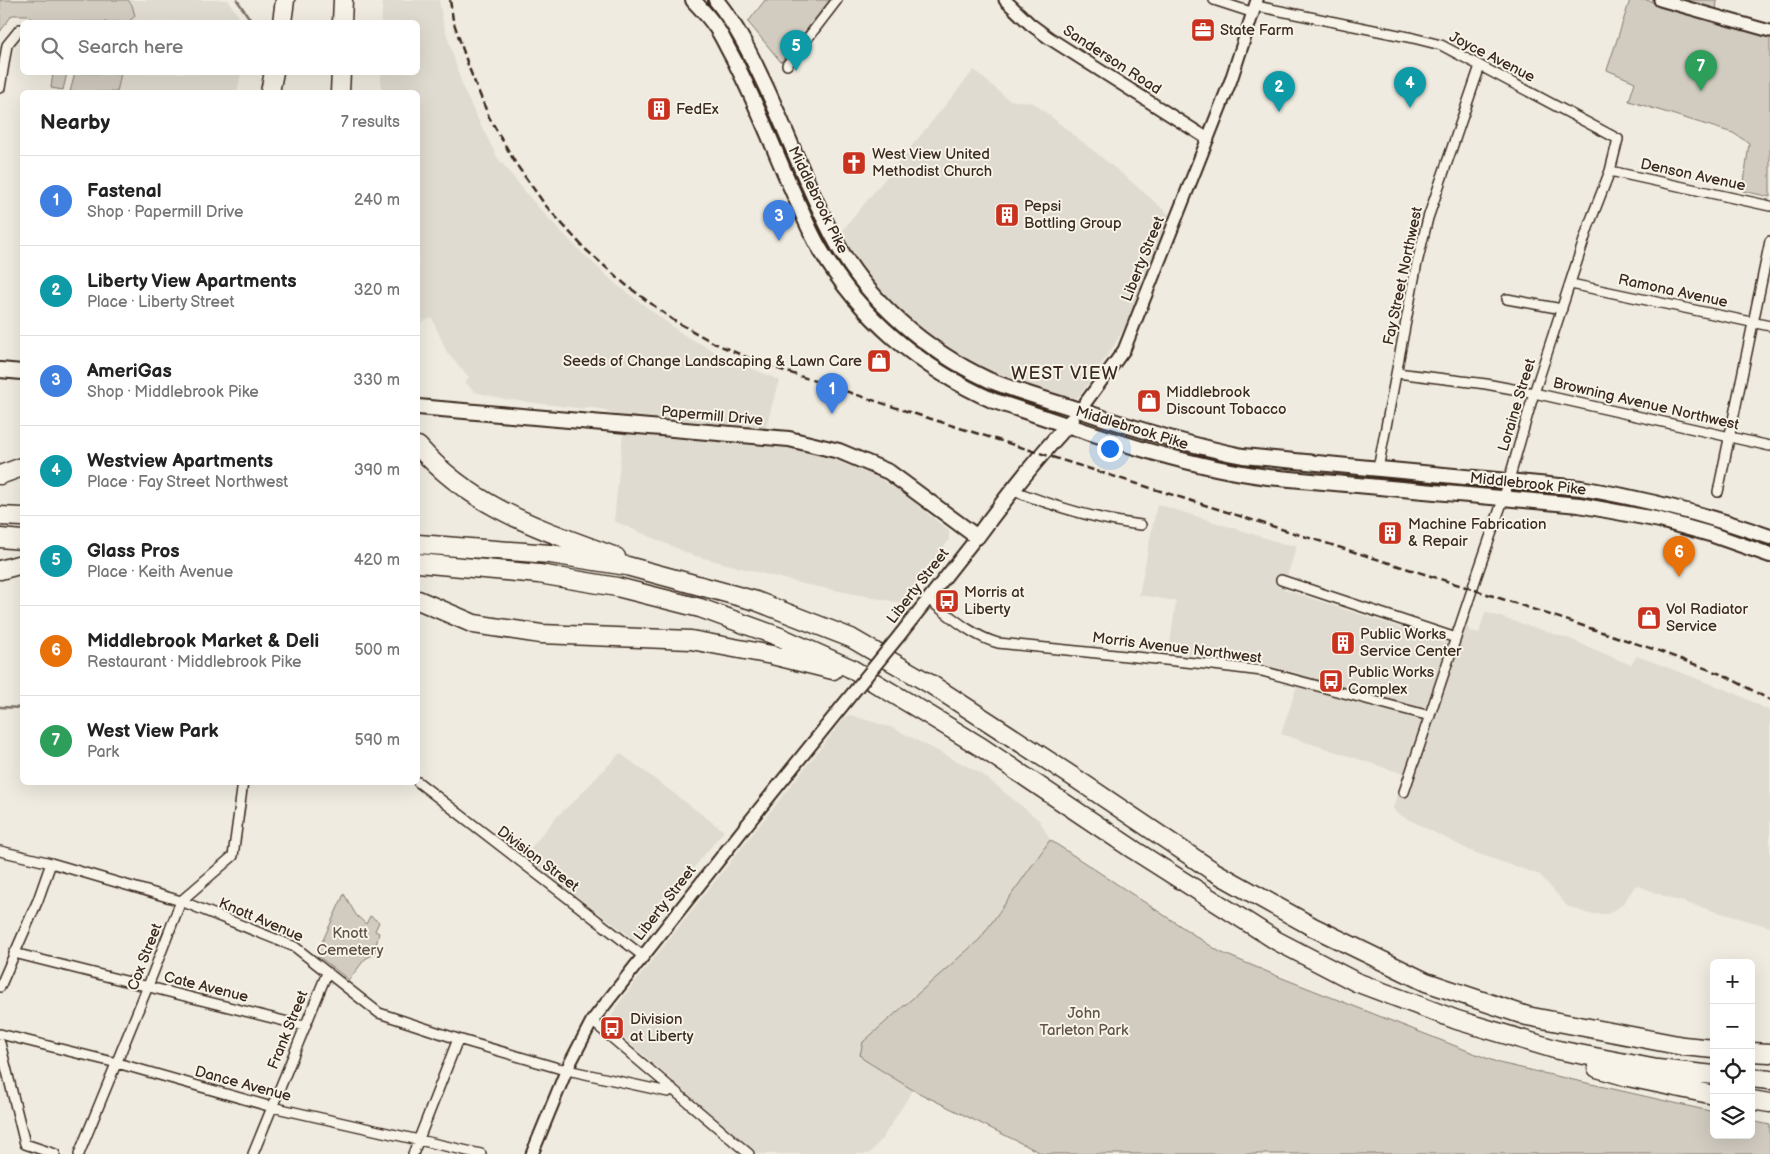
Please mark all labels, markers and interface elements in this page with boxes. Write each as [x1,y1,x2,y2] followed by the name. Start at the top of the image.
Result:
[1190,17,1216,43] office icon: State Farm
[20,20,420,75] search box
[1059,21,1165,99] street label: Sanderson Road
[1220,21,1294,40] place label: State Farm
[1446,27,1538,87] street label: Joyce Avenue
[780,30,812,71] pin: 5
[38,34,66,62] icon: search
[78,36,183,59] text: Search here
[1685,50,1717,91] pin: 7
[1394,67,1426,108] pin: 4
[1263,71,1295,112] pin: 2
[646,96,672,122] building icon: FedEx
[676,100,719,119] place label: FedEx
[40,110,110,135] text: Nearby
[341,113,400,132] text: 7 results
[784,143,852,257] street label: Middlebrook Pike
[872,145,992,181] place label: West View United Methodist Church
[841,150,867,176] church icon: West View United Methodist Church
[1639,155,1747,195] street label: Denson Avenue
[87,180,161,203] text: Fastenal
[53,191,59,210] text: 1
[354,191,400,210] text: 240 m
[1024,197,1122,233] place label: Pepsi Bottling Group
[763,200,795,241] pin: 3
[994,202,1020,228] building icon: Pepsi Bottling Group
[87,203,243,222] text: Shop · Papermill Drive
[1379,205,1427,347] street label: Fay Street Northwest
[1117,213,1169,304] street label: Liberty Street
[87,270,297,293] text: Liberty View Apartments
[1617,270,1730,312] street label: Ramona Avenue
[51,281,61,300] text: 2
[354,281,400,300] text: 320 m
[87,293,234,312] text: Place · Liberty Street
[866,348,892,374] shop icon: Seeds of Change Landscaping & Lawn Care
[563,352,862,371] place label: Seeds of Change Landscaping & Lawn Care
[1494,356,1540,454] street label: Loraine Street
[87,360,172,383] text: AmeriGas
[1011,363,1119,384] district label: WEST VIEW
[51,371,61,390] text: 3
[353,371,400,390] text: 330 m
[816,373,848,414] pin: 1
[1551,373,1741,435] street label: Browning Avenue Northwest
[87,383,259,402] text: Shop · Middlebrook Pike
[1166,383,1287,419] place label: Middlebrook Discount Tobacco
[1136,388,1162,414] shop icon: Middlebrook Discount Tobacco
[660,402,764,430] street label: Papermill Drive
[1073,402,1191,454] street label: Middlebrook Pike
[1097,436,1123,462] your location
[87,450,273,473] text: Westview Apartments
[51,461,61,480] text: 4
[354,461,400,480] text: 390 m
[1469,468,1587,500] street label: Middlebrook Pike
[87,473,288,492] text: Place · Fay Street Northwest
[1408,515,1547,551] place label: Machine Fabrication & Repair
[1377,520,1403,546] building icon: Machine Fabrication & Repair
[1663,536,1695,577] pin: 6
[87,540,180,563] text: Glass Pros
[883,544,954,627] street label: Liberty Street
[51,551,61,570] text: 5
[354,551,400,570] text: 420 m
[87,563,233,582] text: Place · Keith Avenue
[964,583,1025,619] place label: Morris at Liberty
[934,588,960,614] bus stop icon: Morris at Liberty
[1666,600,1748,636] place label: Vol Radiator Service
[1636,605,1662,631] shop icon: Vol Radiator Service
[1360,625,1462,661] place label: Public Works Service Center
[1091,628,1263,668] street label: Morris Avenue Northwest
[87,630,319,653] text: Middlebrook Market & Deli
[1330,630,1356,656] building icon: Public Works Service Center
[51,641,61,660] text: 6
[354,641,400,660] text: 500 m
[87,653,302,672] text: Restaurant · Middlebrook Pike
[1348,663,1435,699] place label: Public Works Complex
[1318,668,1344,694] bus stop icon: Public Works Complex
[87,720,219,743] text: West View Park
[52,731,60,750] text: 7
[355,731,400,750] text: 590 m
[87,743,119,762] text: Park
[493,822,583,896] street label: Division Street
[630,861,701,944] street label: Liberty Street
[216,894,306,946] street label: Knott Avenue
[123,920,167,993] street label: Cox Street
[317,924,384,960] park label: Knott Cemetery
[1710,959,1755,1139] map controls
[1710,959,1755,1004] button: +
[162,967,250,1007] street label: Cate Avenue
[264,987,313,1072] street label: Frank Street
[1040,1004,1129,1040] park label: John Tarleton Park
[1710,1004,1755,1049] button: −
[630,1010,694,1046] place label: Division at Liberty
[599,1015,625,1041] bus stop icon: Division at Liberty
[1710,1049,1755,1094] button: locate
[193,1062,293,1106] street label: Dance Avenue
[1710,1094,1755,1139] button: layers

